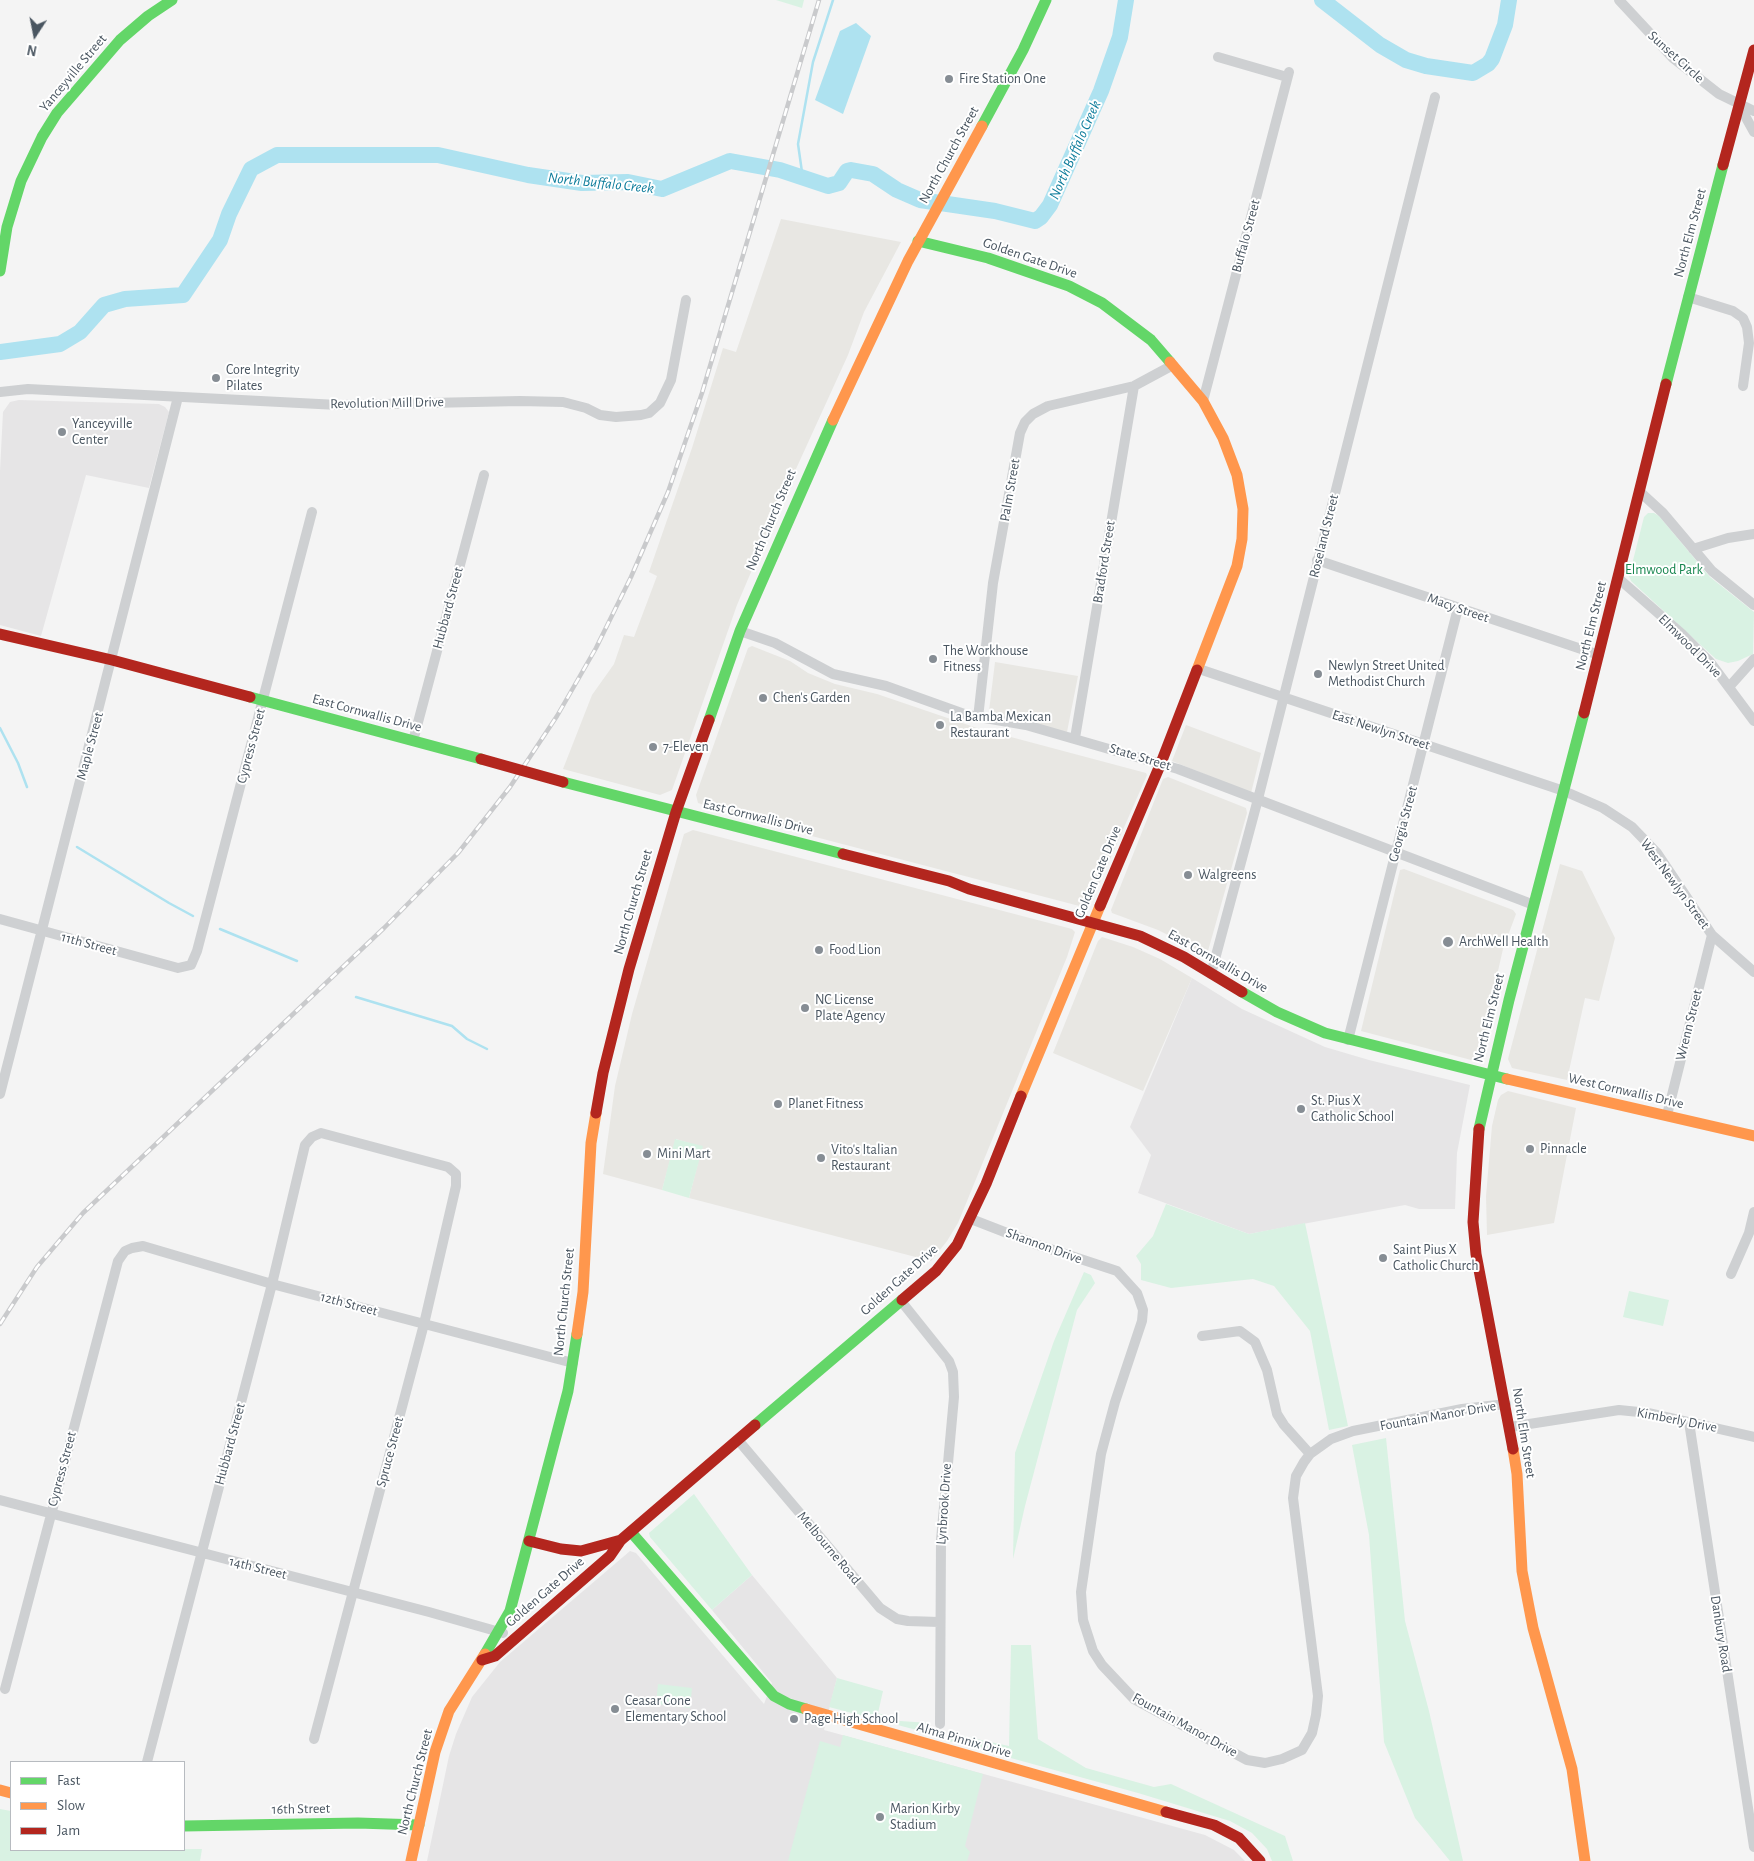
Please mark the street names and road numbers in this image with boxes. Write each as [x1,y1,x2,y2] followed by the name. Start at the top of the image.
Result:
[1644,27,1708,87] street label: Sunset Circle
[36,31,110,115] street label: Yanceyville Street
[915,103,983,207] street label: North Church Street
[1670,187,1710,279] street label: North Elm Street
[1228,198,1264,274] street label: Buffalo Street
[981,234,1079,282] street label: Golden Gate Drive
[330,394,444,412] street label: Revolution Mill Drive
[996,457,1024,523] street label: Palm Street
[742,467,800,573] street label: North Church Street
[1306,493,1342,579] street label: Roseland Street
[1089,520,1119,604] street label: Bradford Street
[429,565,467,651] street label: Hubbard Street
[1572,580,1610,672] street label: North Elm Street
[1425,590,1491,626] street label: Macy Street
[1655,611,1725,681] street label: Elmwood Drive
[310,690,424,736] street label: East Cornwallis Drive
[1330,706,1432,754] street label: East Newlyn Street
[233,707,269,785] street label: Cypress Street
[73,710,107,782] street label: Maple Street
[1107,740,1173,774] street label: State Street
[1385,784,1421,864] street label: Georgia Street
[701,795,815,839] street label: East Cornwallis Drive
[1071,823,1125,921] street label: Golden Gate Drive
[1637,836,1713,932] street label: West Newlyn Street
[610,847,656,957] street label: North Church Street
[1165,926,1271,996] street label: East Cornwallis Drive
[59,929,119,959] street label: 11th Street
[1470,972,1508,1064] street label: North Elm Street
[1672,988,1706,1062] street label: Wrenn Street
[1567,1070,1685,1112] street label: West Cornwallis Drive
[1004,1224,1084,1268] street label: Shannon Drive
[857,1241,941,1319] street label: Golden Gate Drive
[550,1247,578,1357] street label: North Church Street
[319,1288,379,1320] street label: 12th Street
[1509,1387,1539,1479] street label: North Elm Street
[1379,1398,1497,1434] street label: Fountain Manor Drive
[211,1401,249,1487] street label: Hubbard Street
[1636,1404,1718,1436] street label: Kimberly Drive
[373,1415,407,1489] street label: Spruce Street
[44,1430,80,1508] street label: Cypress Street
[933,1463,955,1545] street label: Lynbrook Drive
[794,1508,864,1588] street label: Melbourne Road
[228,1553,288,1583] street label: 14th Street
[502,1553,588,1631] street label: Golden Gate Drive
[1707,1594,1735,1674] street label: Danbury Road
[1129,1689,1241,1761] street label: Fountain Manor Drive
[915,1719,1013,1761] street label: Alma Pinnix Drive
[394,1727,436,1837] street label: North Church Street
[272,1800,330,1818] street label: 16th Street

